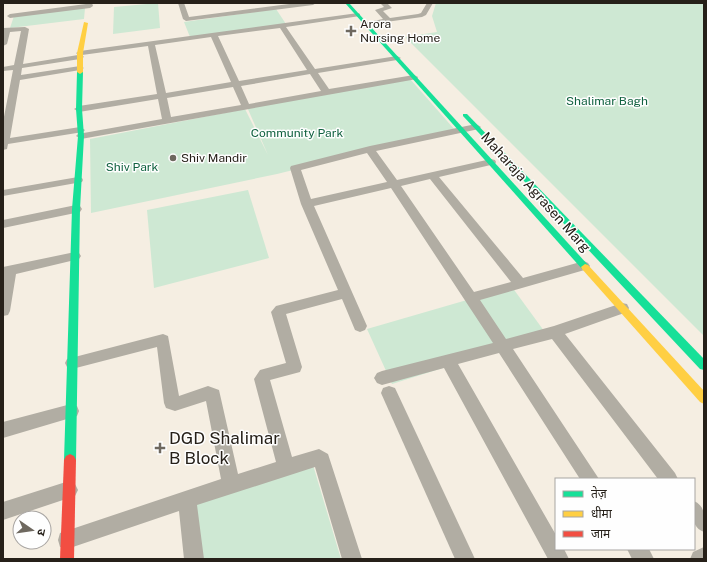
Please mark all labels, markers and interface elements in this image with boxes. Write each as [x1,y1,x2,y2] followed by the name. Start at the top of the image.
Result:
[360,17,440,45] place label: Arora Nursing Home
[345,25,357,37] marker: Arora Nursing Home
[566,94,648,108] park label: Shalimar Bagh
[251,126,343,140] park label: Community Park
[478,129,594,255] street label: Maharaja Agrasen Marg
[181,151,247,165] place label: Shiv Mandir
[168,153,178,163] marker: Shiv Mandir
[106,160,158,174] park label: Shiv Park
[169,428,280,468] place label: DGD Shalimar B Block
[154,442,166,454] marker: DGD Shalimar B Block
[555,478,695,550] legend
[591,486,608,501] text: तेज़
[591,506,613,521] text: धीमा
[12,510,52,550] north arrow
[591,527,611,541] text: जाम
[35,528,48,537] text: उ

